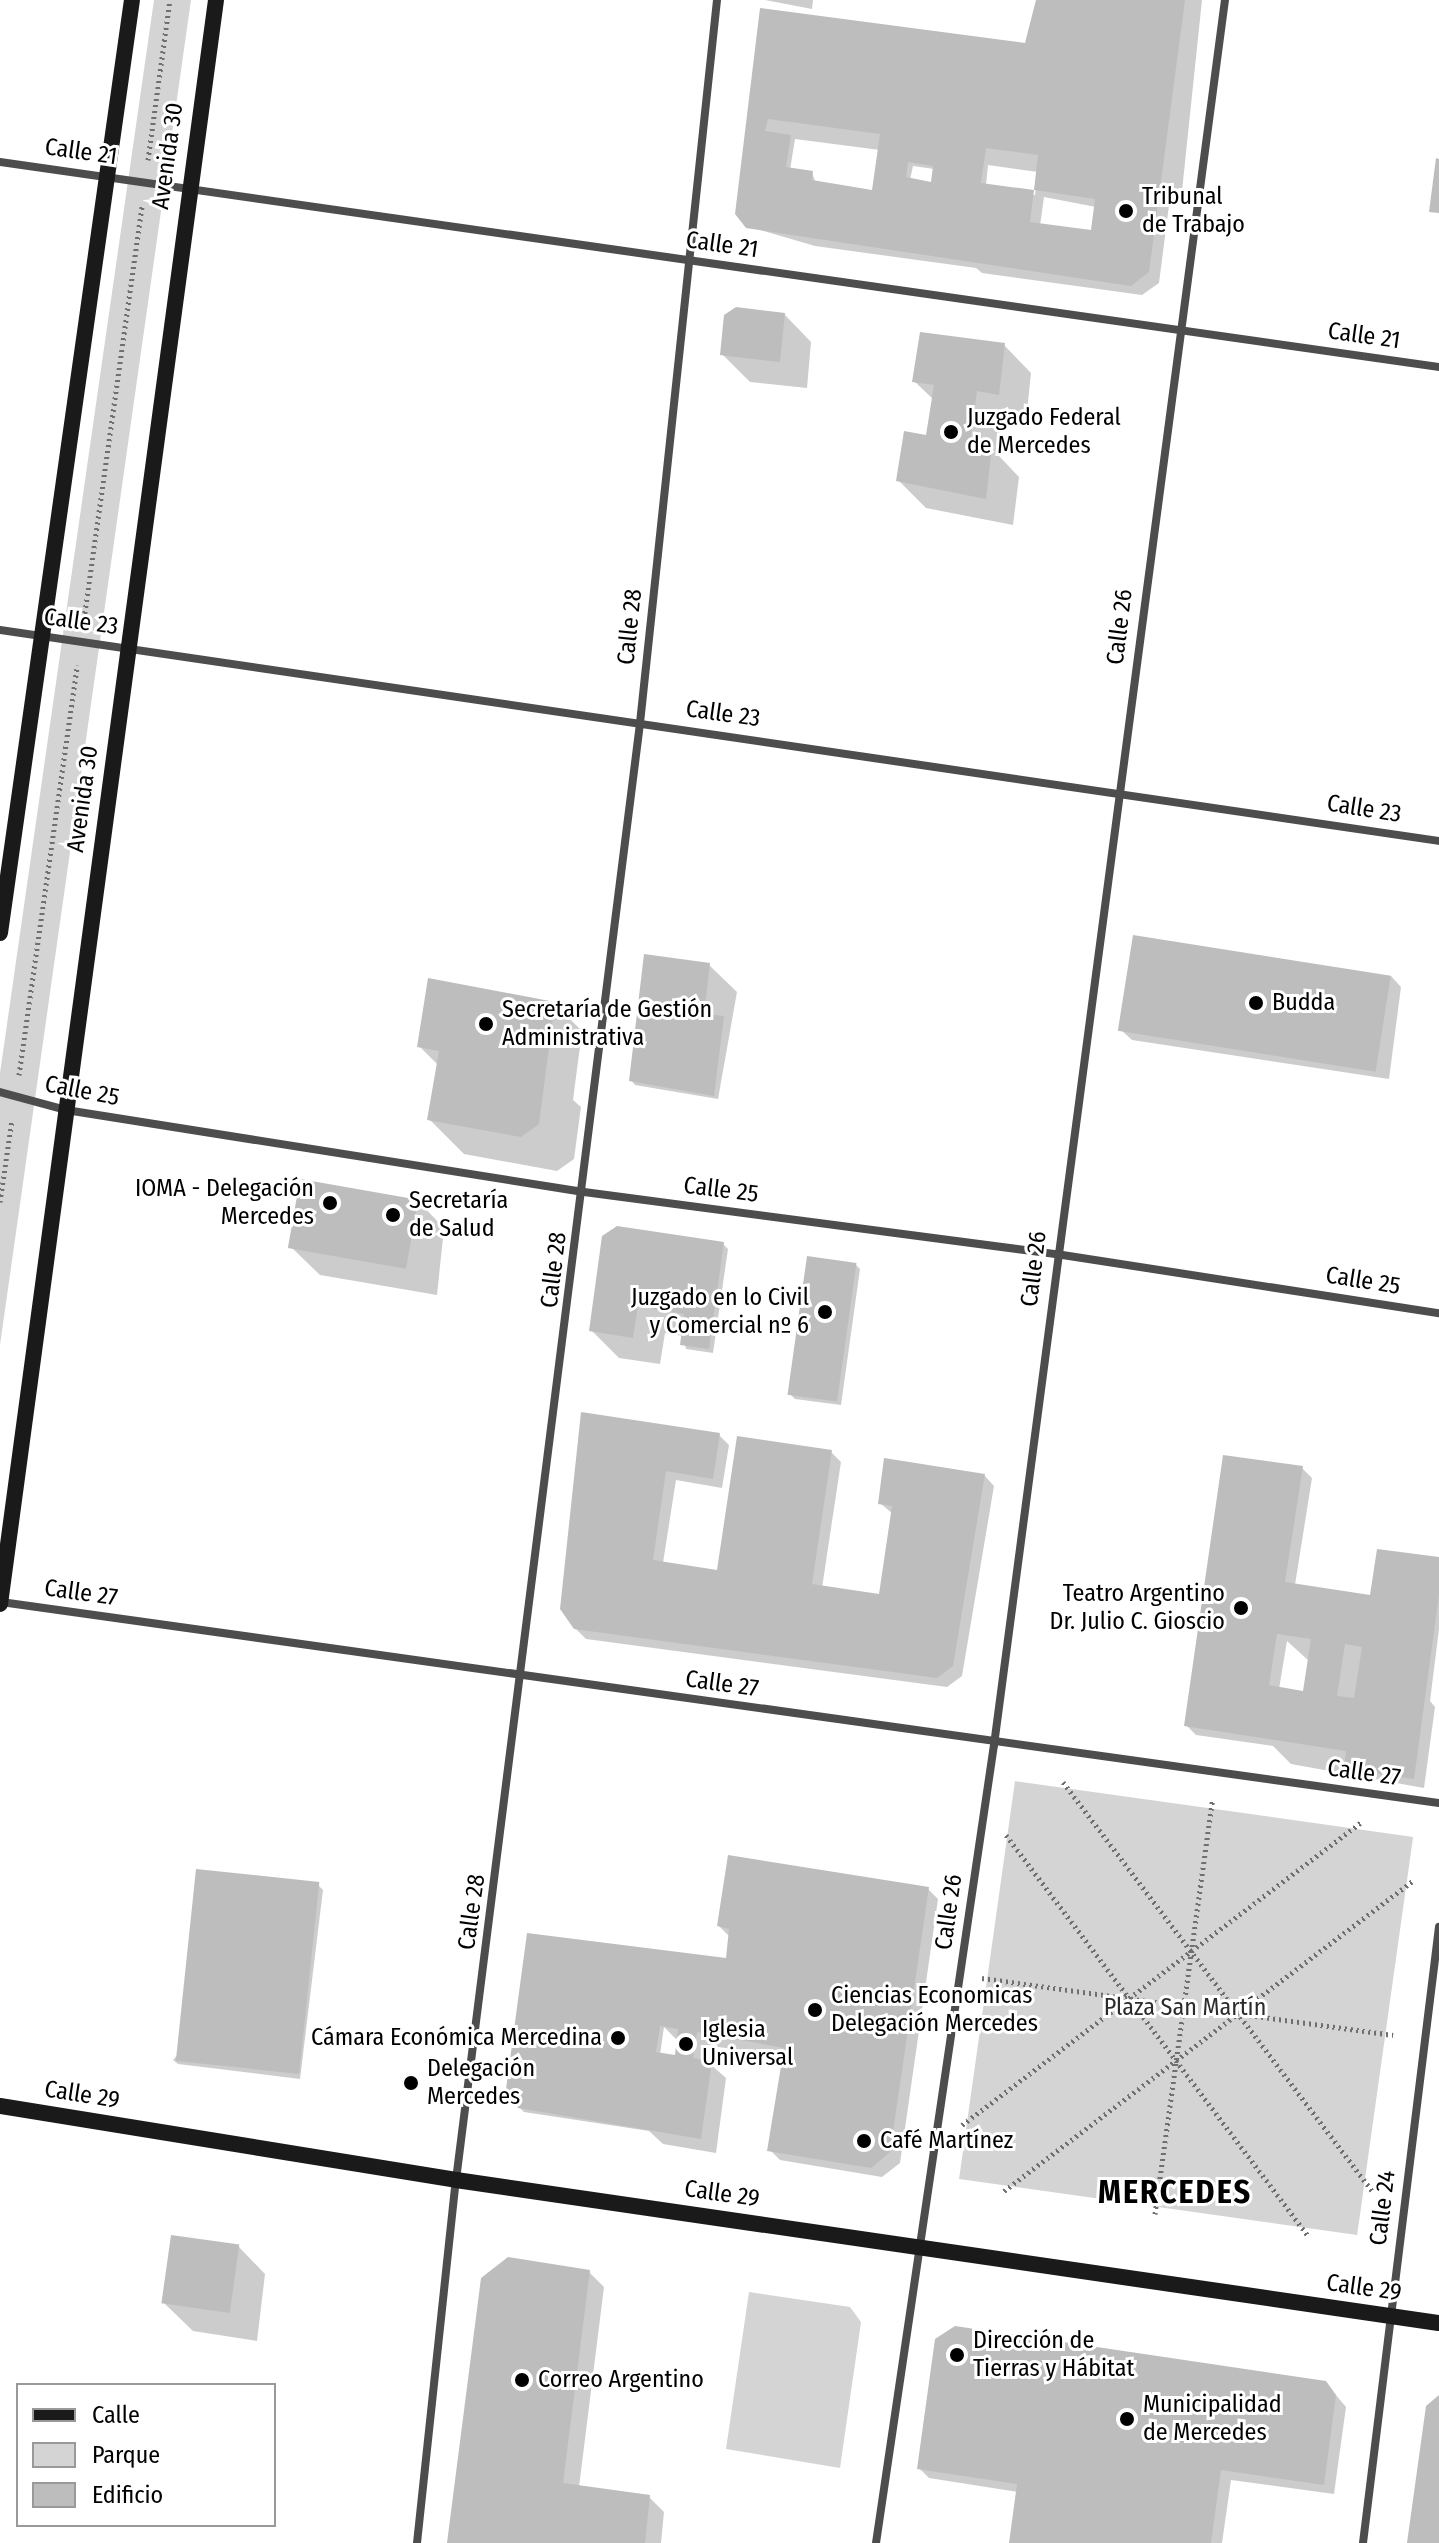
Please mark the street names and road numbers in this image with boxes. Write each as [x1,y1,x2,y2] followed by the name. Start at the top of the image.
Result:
[146,101,190,211] street label: Avenida 30
[43,133,119,171] street label: Calle 21
[684,226,760,264] street label: Calle 21
[1326,317,1402,355] street label: Calle 21
[612,588,648,666] street label: Calle 28
[1101,588,1139,666] street label: Calle 26
[42,603,120,641] street label: Calle 23
[684,695,762,733] street label: Calle 23
[61,744,105,854] street label: Avenida 30
[1325,789,1403,829] street label: Calle 23
[42,1070,122,1112] street label: Calle 25
[682,1171,760,1209] street label: Calle 25
[535,1230,573,1310] street label: Calle 28
[1015,1230,1053,1308] street label: Calle 26
[1324,1261,1402,1301] street label: Calle 25
[43,1574,119,1612] street label: Calle 27
[684,1665,760,1703] street label: Calle 27
[1326,1754,1402,1792] street label: Calle 27
[452,1872,492,1952] street label: Calle 28
[929,1872,969,1952] street label: Calle 26
[42,2075,122,2115] street label: Calle 29
[1364,2169,1402,2247] street label: Calle 24
[683,2174,761,2214] street label: Calle 29
[1325,2268,1403,2308] street label: Calle 29

